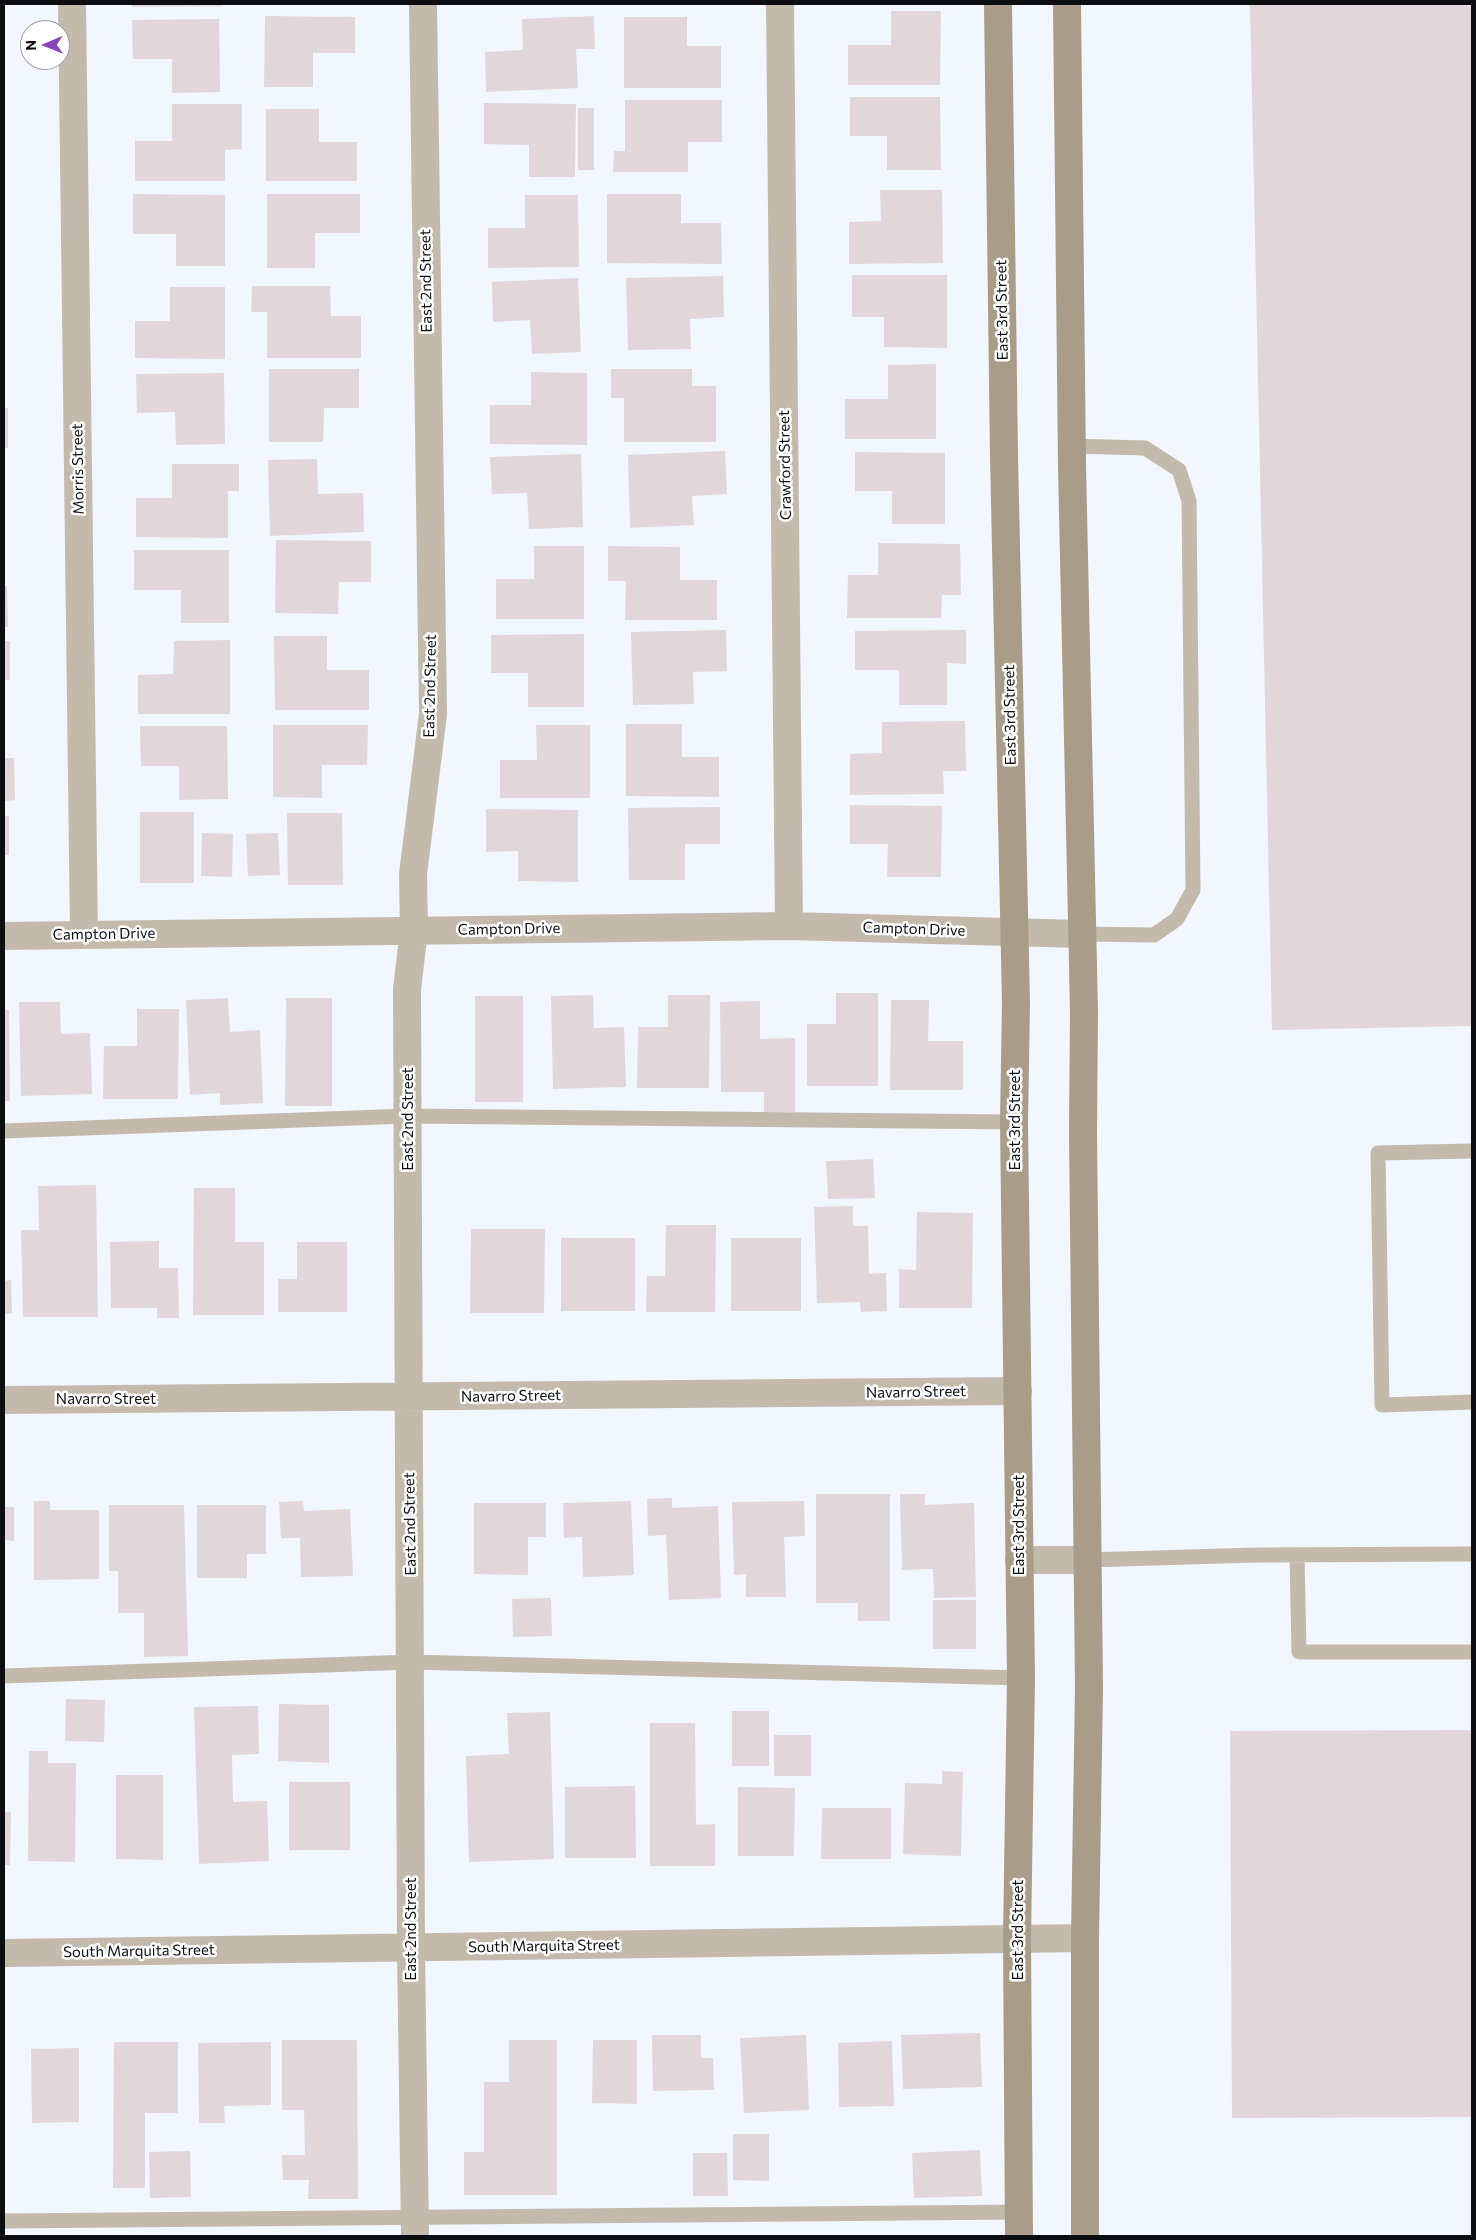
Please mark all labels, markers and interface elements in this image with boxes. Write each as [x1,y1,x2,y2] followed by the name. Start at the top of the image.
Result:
[20,20,70,70] north arrow
[22,40,39,51] text: N
[416,229,436,333] street label: East 2nd Street
[992,259,1012,361] street label: East 3rd Street
[775,410,795,520] street label: Crawford Street
[68,423,88,515] street label: Morris Street
[420,634,440,738] street label: East 2nd Street
[1000,664,1020,766] street label: East 3rd Street
[862,918,966,940] street label: Campton Drive
[458,919,560,939] street label: Campton Drive
[53,924,155,944] street label: Campton Drive
[399,1067,417,1171] street label: East 2nd Street
[1006,1070,1024,1170] street label: East 3rd Street
[866,1382,966,1402] street label: Navarro Street
[461,1386,561,1406] street label: Navarro Street
[56,1390,156,1408] street label: Navarro Street
[400,1472,420,1576] street label: East 2nd Street
[1010,1475,1028,1575] street label: East 3rd Street
[402,1877,420,1981] street label: East 2nd Street
[1009,1880,1027,1980] street label: East 3rd Street
[468,1936,620,1956] street label: South Marquita Street
[63,1941,215,1961] street label: South Marquita Street

